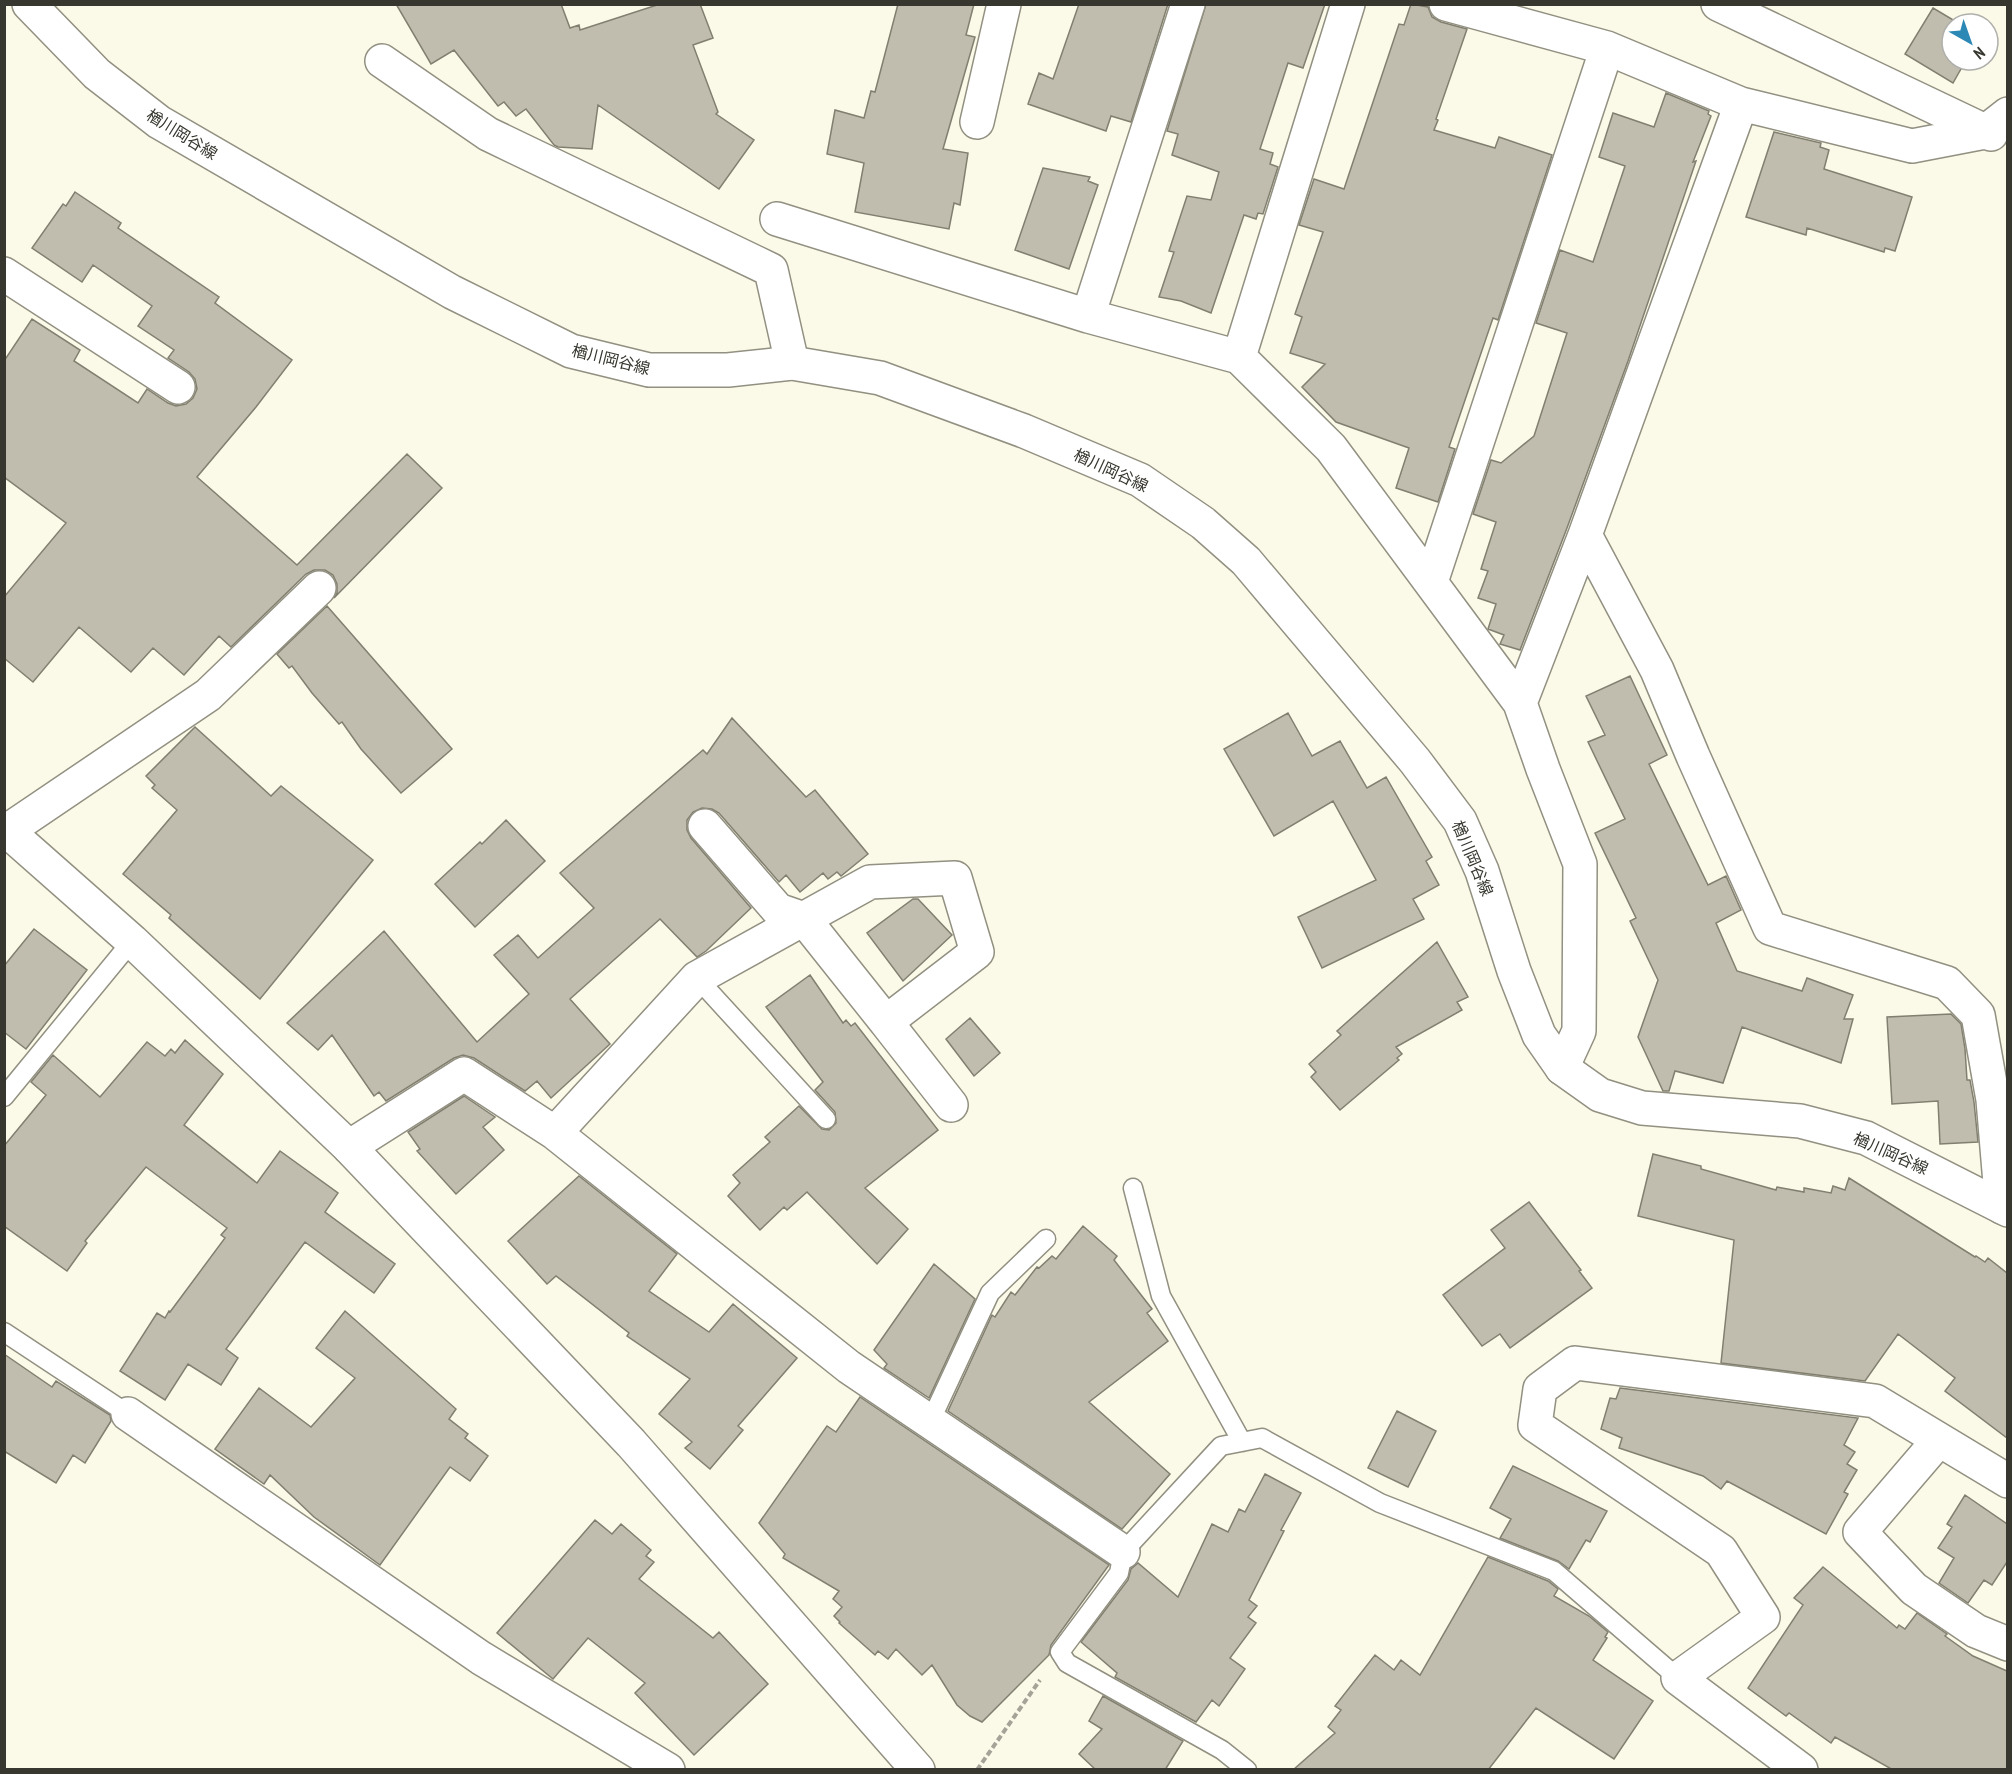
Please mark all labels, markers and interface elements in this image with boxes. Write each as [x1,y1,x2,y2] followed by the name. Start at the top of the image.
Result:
[1940,12,2000,72] north arrow
[1970,43,1989,64] text: N
[143,104,221,164] street label: 楢川岡谷線
[570,340,652,378] street label: 楢川岡谷線
[1071,444,1151,496] street label: 楢川岡谷線
[1448,817,1498,899] street label: 楢川岡谷線
[1850,1128,1932,1178] street label: 楢川岡谷線

